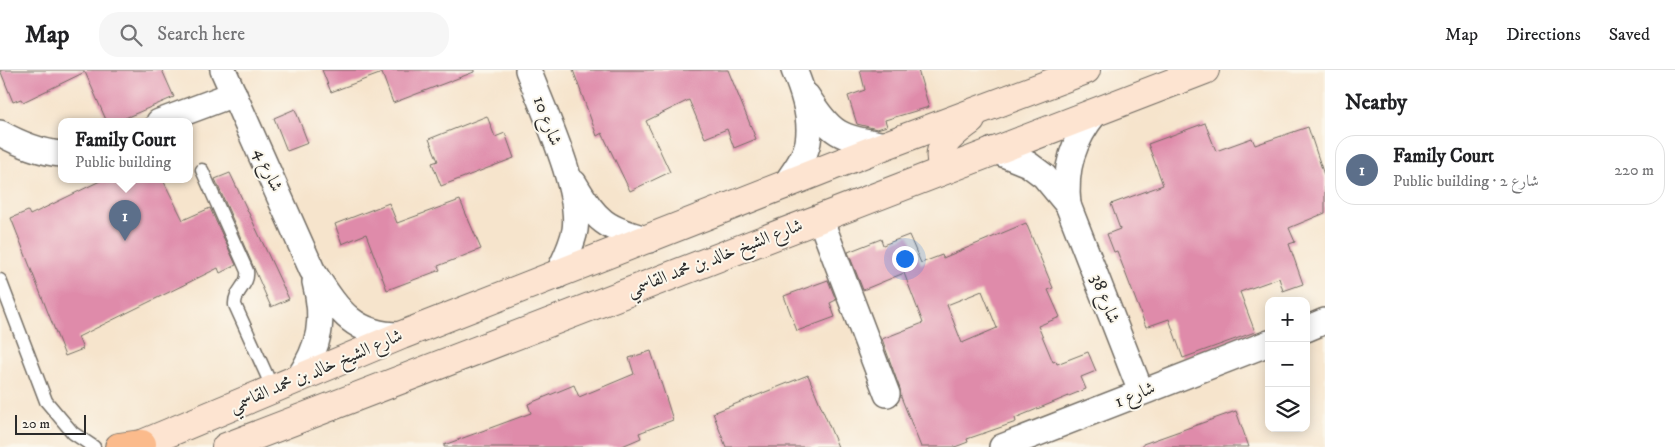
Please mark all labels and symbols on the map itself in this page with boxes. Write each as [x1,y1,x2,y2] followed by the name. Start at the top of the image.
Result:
[525,93,566,150] street label: شارع 10
[246,145,287,196] street label: شارع 4
[109,200,141,241] pin: 1
[624,214,808,306] street label: شارع الشيخ خالد بن محمد القاسمي
[892,246,918,272] your location
[1083,271,1124,328] street label: شارع 38
[226,324,408,422] street label: شارع الشيخ خالد بن محمد القاسمي
[1112,377,1160,416] street label: شارع 1
[15,412,86,435] scale bar

